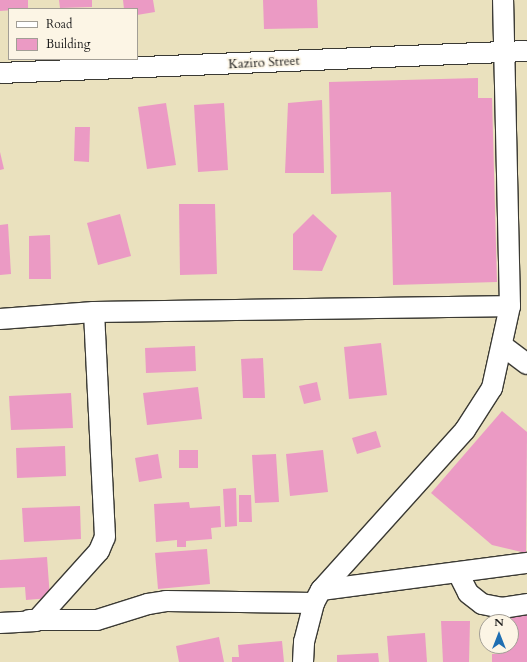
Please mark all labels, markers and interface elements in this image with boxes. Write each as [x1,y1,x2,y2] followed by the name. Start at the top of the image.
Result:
[8,8,138,60] legend
[46,16,72,32] text: Road
[46,36,90,52] text: Building
[228,53,300,73] street label: Kaziro Street
[479,614,519,654] north arrow
[494,615,504,630] text: N

